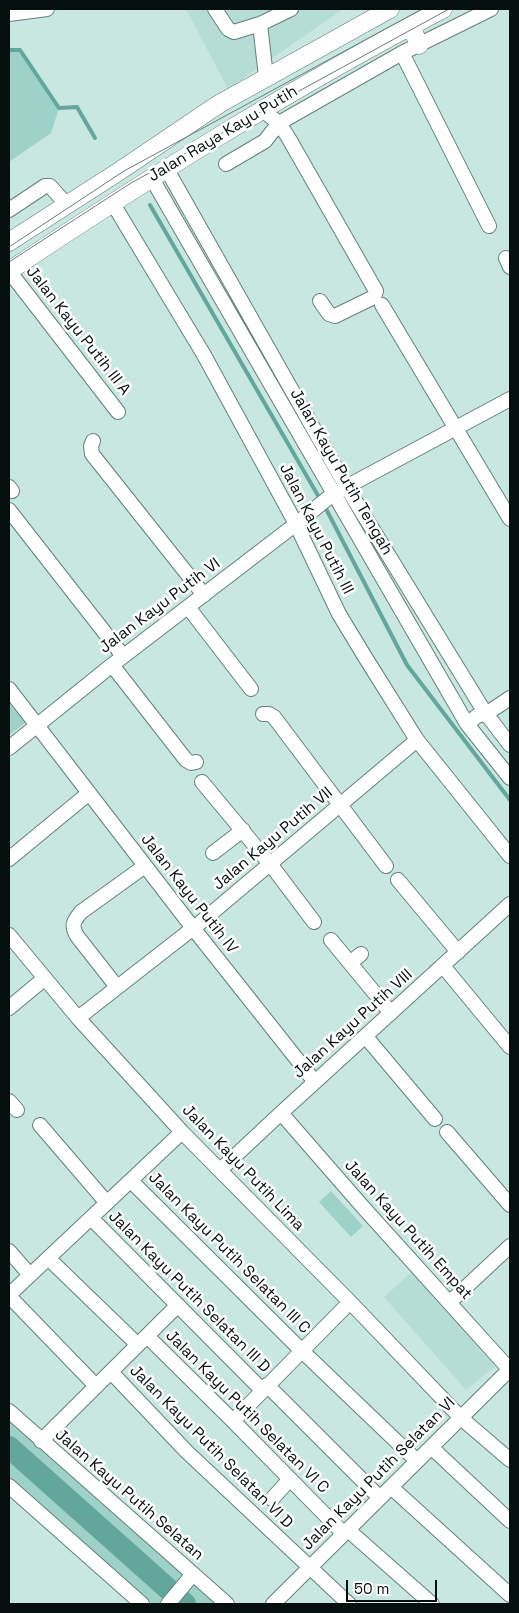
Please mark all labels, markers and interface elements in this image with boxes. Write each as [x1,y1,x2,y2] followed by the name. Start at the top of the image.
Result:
[145,82,301,186] street label: Jalan Raya Kayu Putih
[22,263,134,399] street label: Jalan Kayu Putih III A
[285,385,397,559] street label: Jalan Kayu Putih Tengah
[275,460,357,598] street label: Jalan Kayu Putih III
[96,554,224,658] street label: Jalan Kayu Putih VI
[209,783,337,895] street label: Jalan Kayu Putih VII
[136,830,242,958] street label: Jalan Kayu Putih IV
[289,965,417,1083] street label: Jalan Kayu Putih VIII
[178,1101,308,1235] street label: Jalan Kayu Putih Lima
[340,1156,476,1304] street label: Jalan Kayu Putih Empat
[144,1168,314,1338] street label: Jalan Kayu Putih Selatan III C
[104,1207,274,1377] street label: Jalan Kayu Putih Selatan III D
[161,1326,333,1498] street label: Jalan Kayu Putih Selatan VI C
[125,1361,297,1533] street label: Jalan Kayu Putih Selatan VI D
[298,1393,460,1555] street label: Jalan Kayu Putih Selatan VI
[51,1425,207,1565] street label: Jalan Kayu Putih Selatan
[349,1570,440,1602] scale bar
[354,1579,389,1598] text: 50 m

